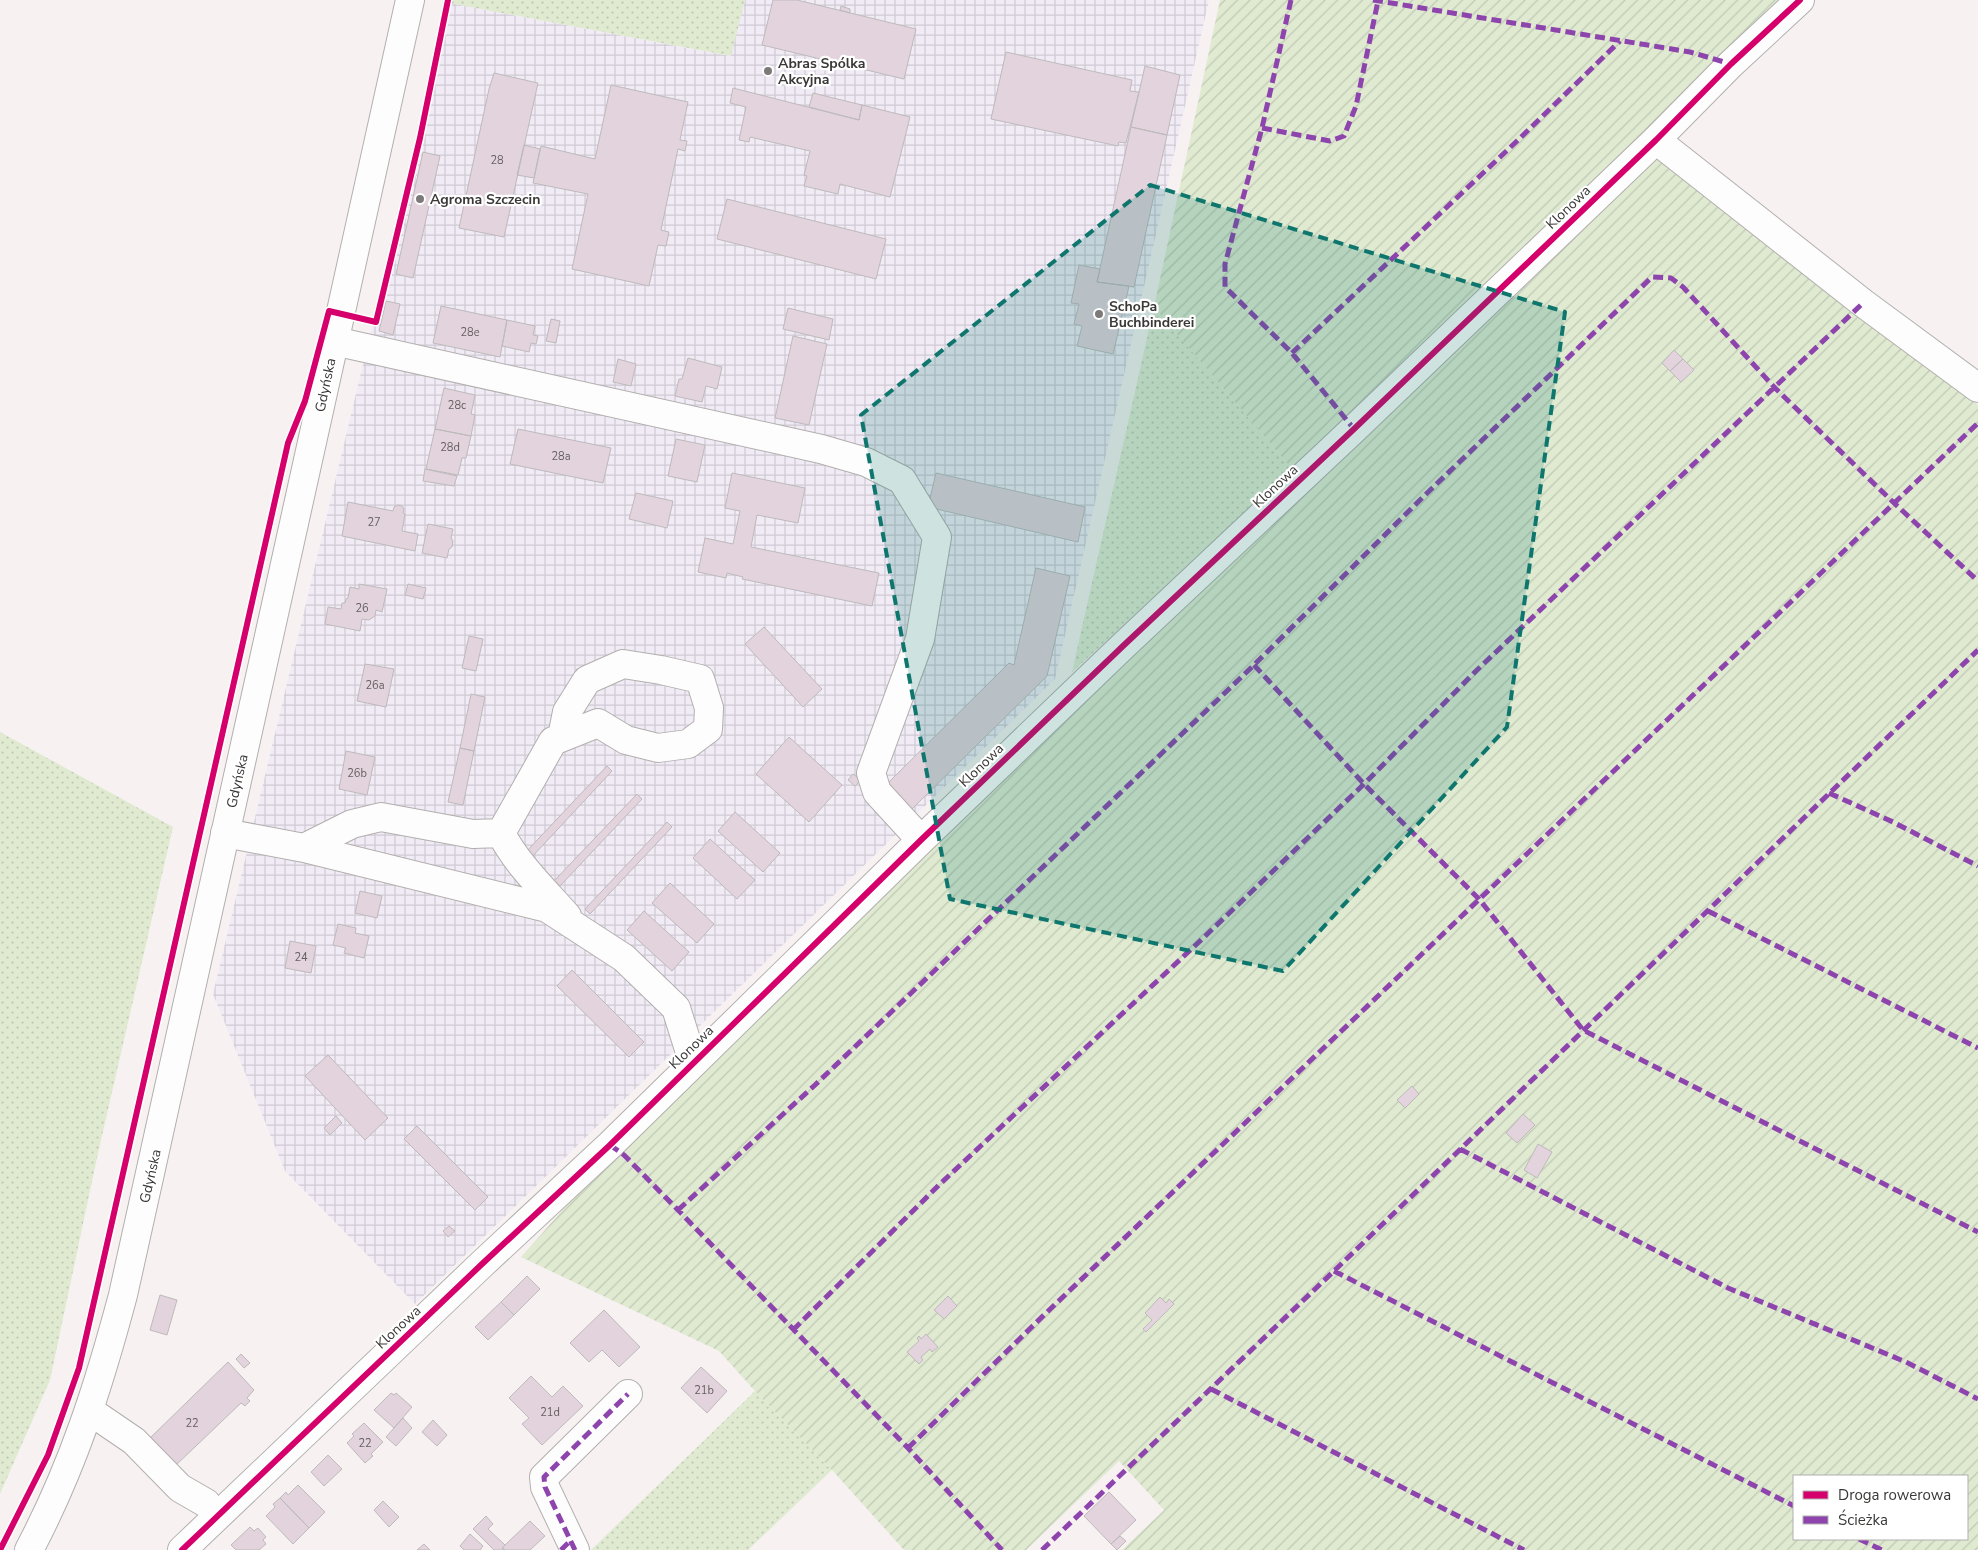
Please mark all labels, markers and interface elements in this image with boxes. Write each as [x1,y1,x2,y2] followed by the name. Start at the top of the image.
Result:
[778,54,865,89] place label: Abras Spólka Akcyjna
[762,65,774,77] marker: Abras Spólka Akcyjna
[490,153,504,168] house number: 28
[1542,181,1595,233] street label: Klonowa
[430,190,540,209] place label: Agroma Szczecin
[414,193,426,205] marker: Agroma Szczecin
[1109,297,1194,332] place label: SchoPa Buchbinderei
[1093,308,1105,320] marker: SchoPa Buchbinderei
[460,325,480,340] house number: 28e
[311,356,340,414] street label: Gdyńska
[448,398,466,413] house number: 28c
[440,440,460,455] house number: 28d
[551,449,571,464] house number: 28a
[1249,461,1302,512] street label: Klonowa
[367,515,381,530] house number: 27
[355,601,369,616] house number: 26
[365,678,385,693] house number: 26a
[955,739,1008,791] street label: Klonowa
[222,752,253,810] street label: Gdyńska
[347,766,367,781] house number: 26b
[294,950,308,965] house number: 24
[665,1021,718,1073] street label: Klonowa
[135,1147,166,1205] street label: Gdyńska
[372,1302,425,1353] street label: Klonowa
[694,1383,714,1398] house number: 21b
[540,1405,560,1420] house number: 21d
[185,1416,199,1431] house number: 22
[358,1436,372,1451] house number: 22
[1793,1475,1968,1540] legend
[1838,1485,1951,1505] text: Droga rowerowa
[1838,1509,1888,1530] text: Ścieżka

